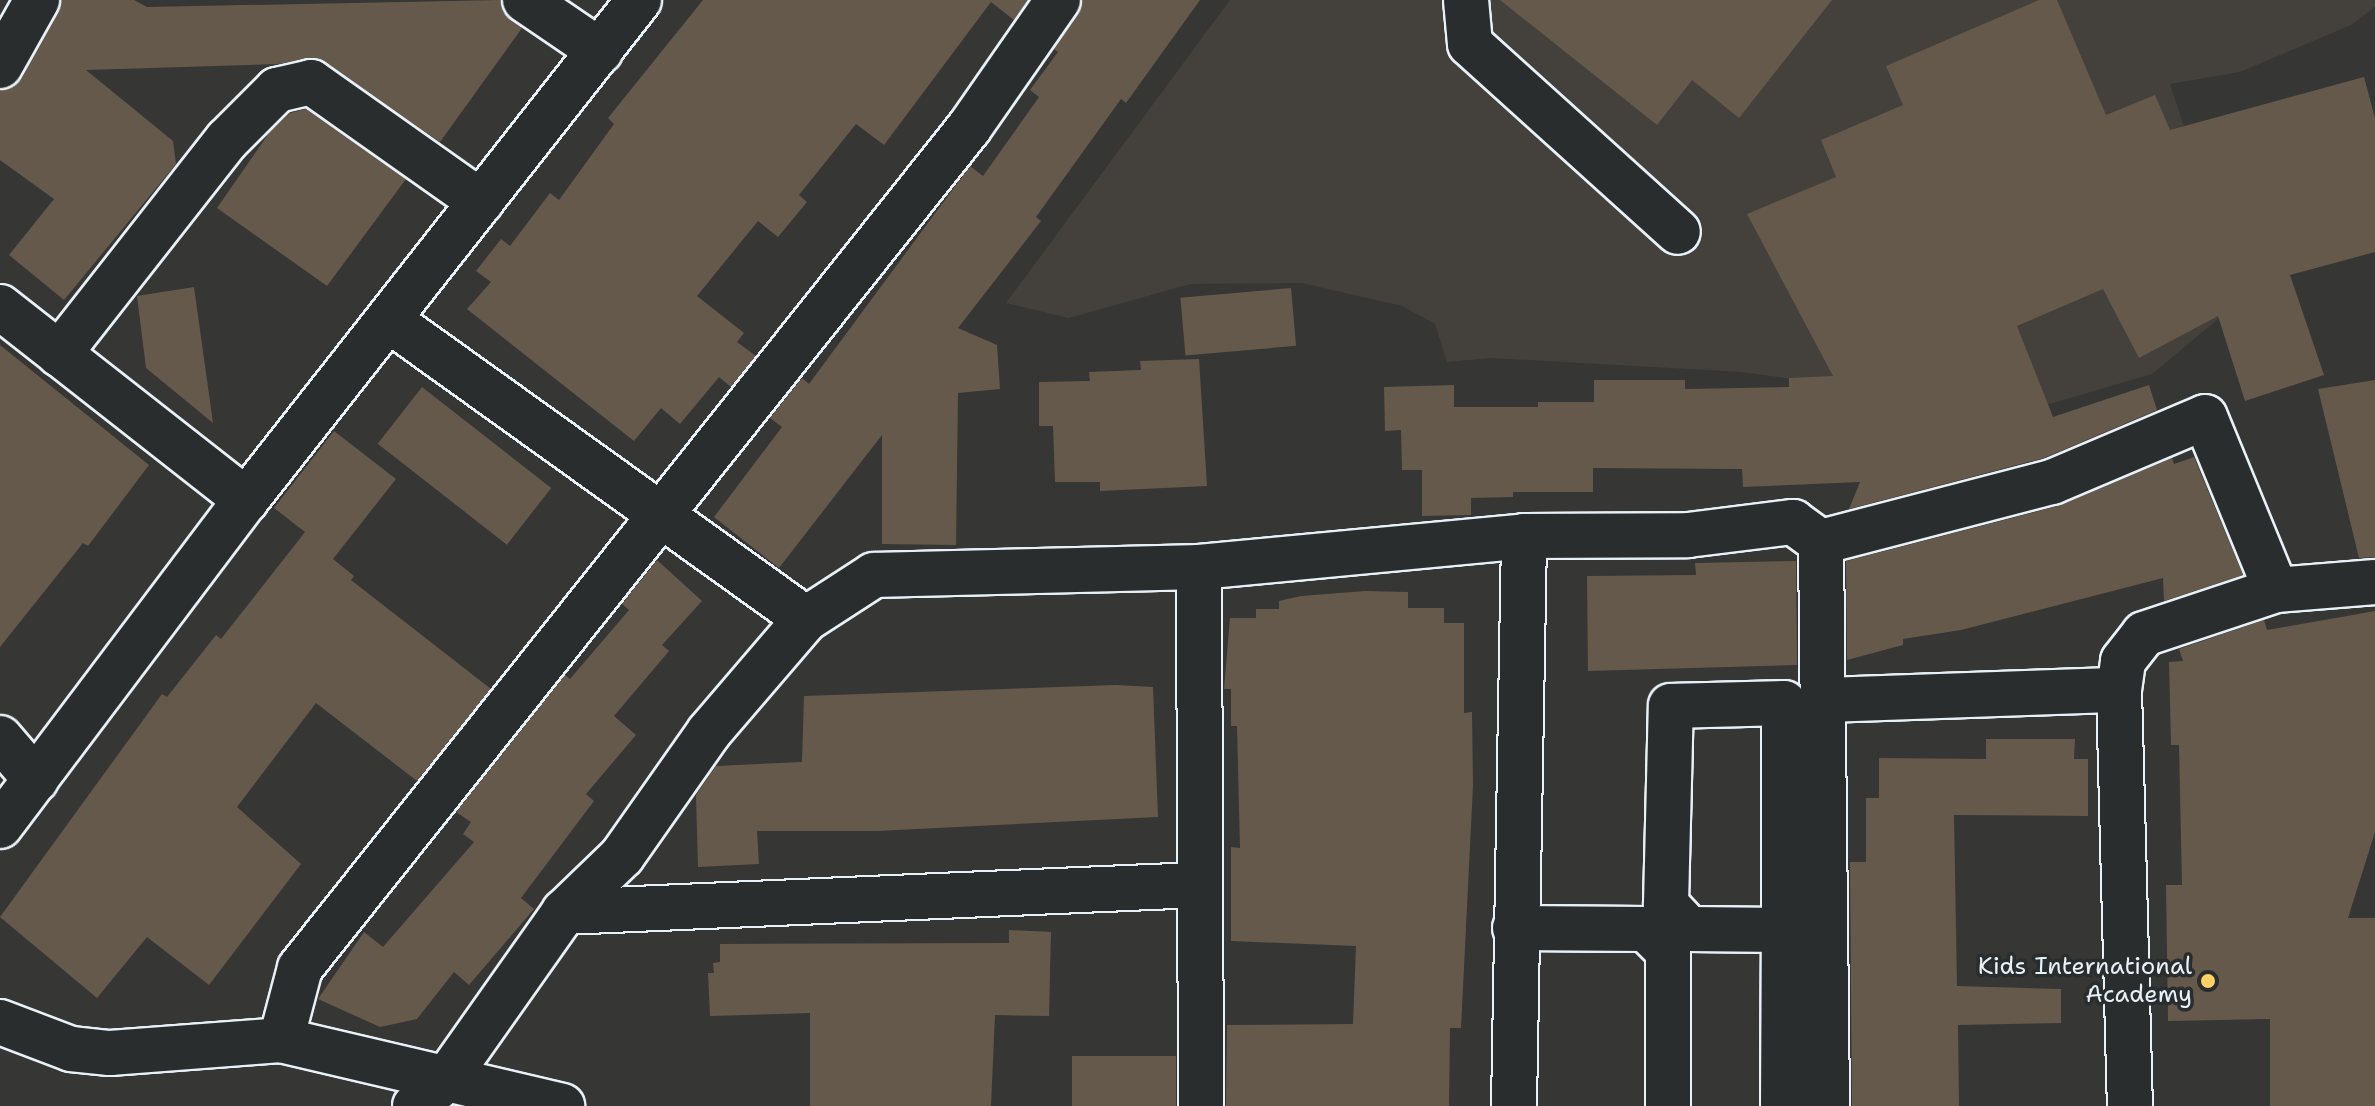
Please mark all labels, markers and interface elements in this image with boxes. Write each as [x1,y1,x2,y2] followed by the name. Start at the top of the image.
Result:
[1978,953,2192,1009] place label: Kids International Academy
[2199,972,2217,990] marker: Kids International Academy

